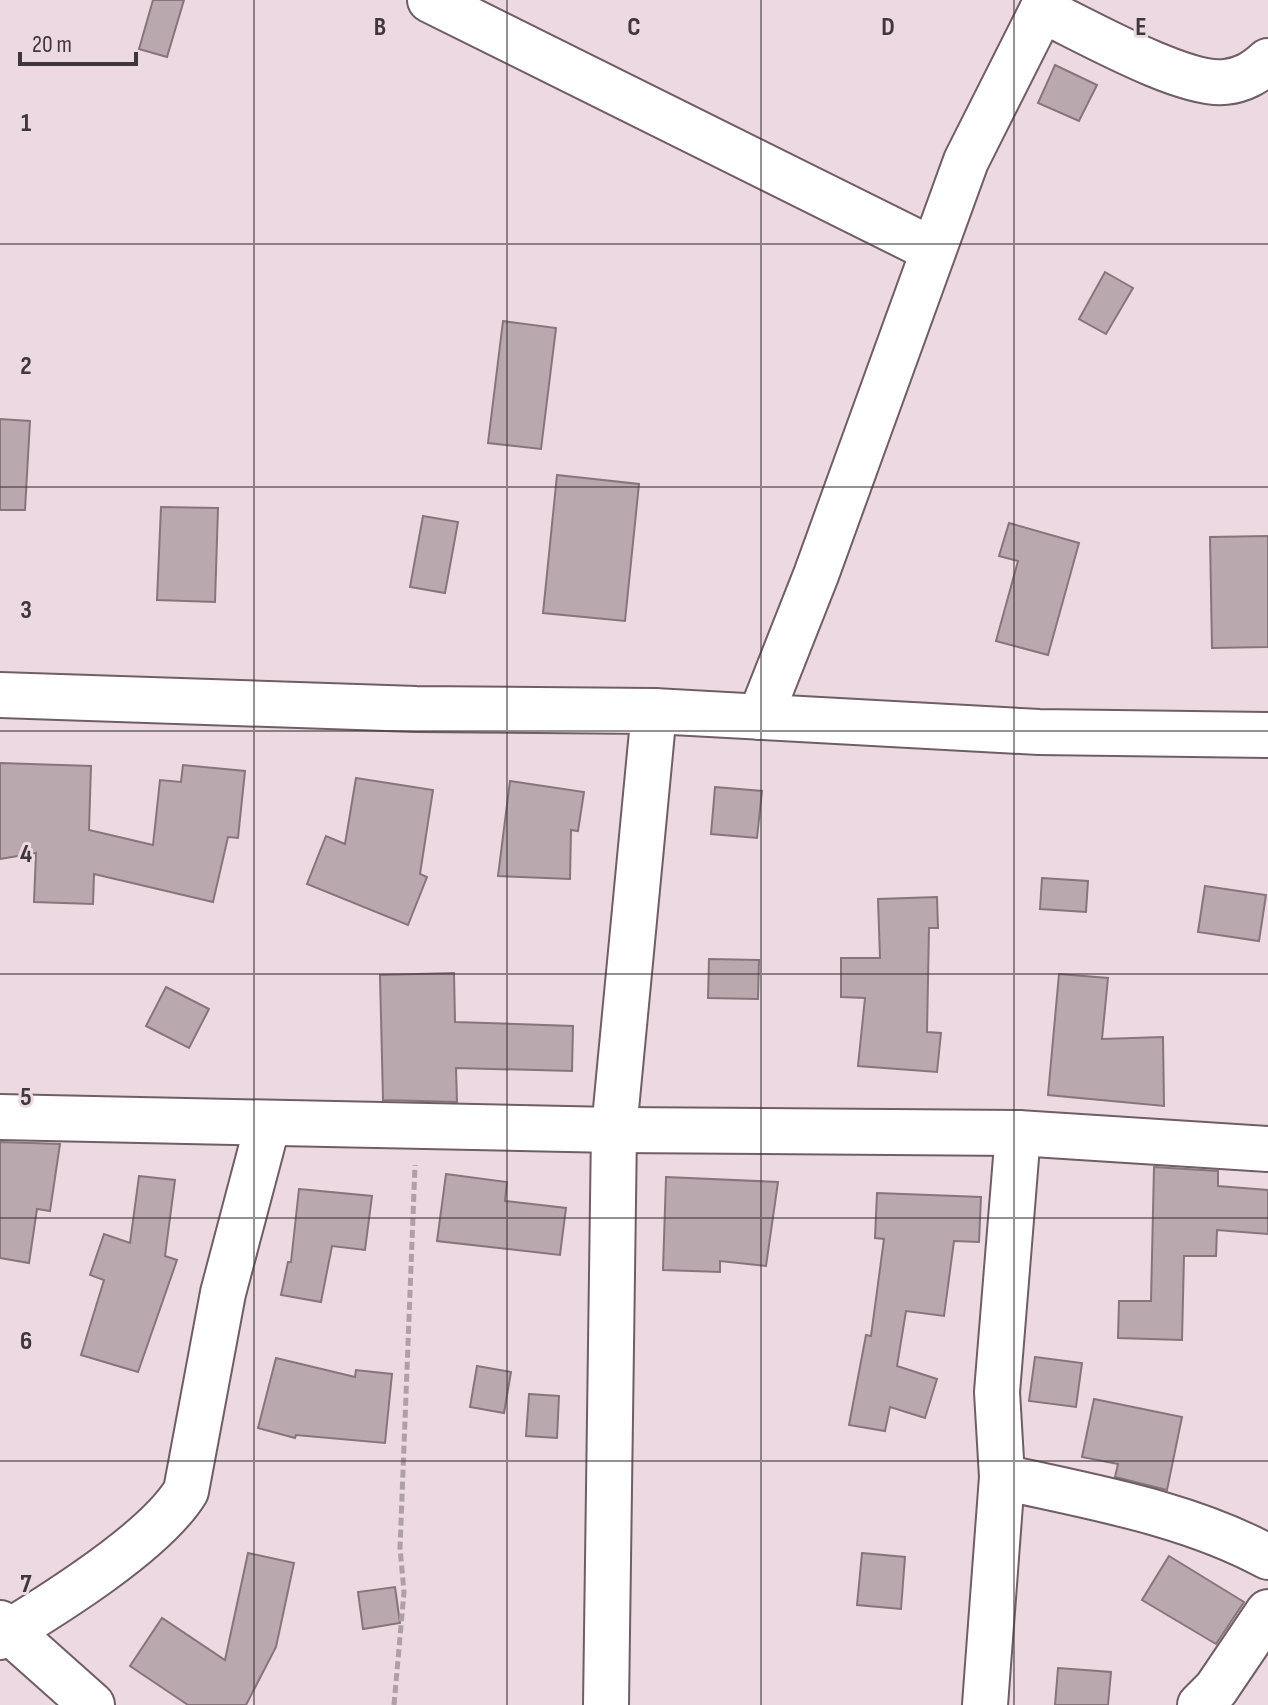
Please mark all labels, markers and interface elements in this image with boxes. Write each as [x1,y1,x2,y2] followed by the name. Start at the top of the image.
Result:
[374,12,386,43] text: B
[627,12,641,43] text: C
[881,12,895,43] text: D
[1135,12,1147,43] text: E
[20,16,136,66] scale bar
[32,30,72,59] text: 20 m
[21,108,31,139] text: 1
[20,351,32,382] text: 2
[20,595,32,626] text: 3
[20,839,32,870] text: 4
[20,1082,32,1113] text: 5
[20,1326,32,1357] text: 6
[20,1569,32,1600] text: 7

